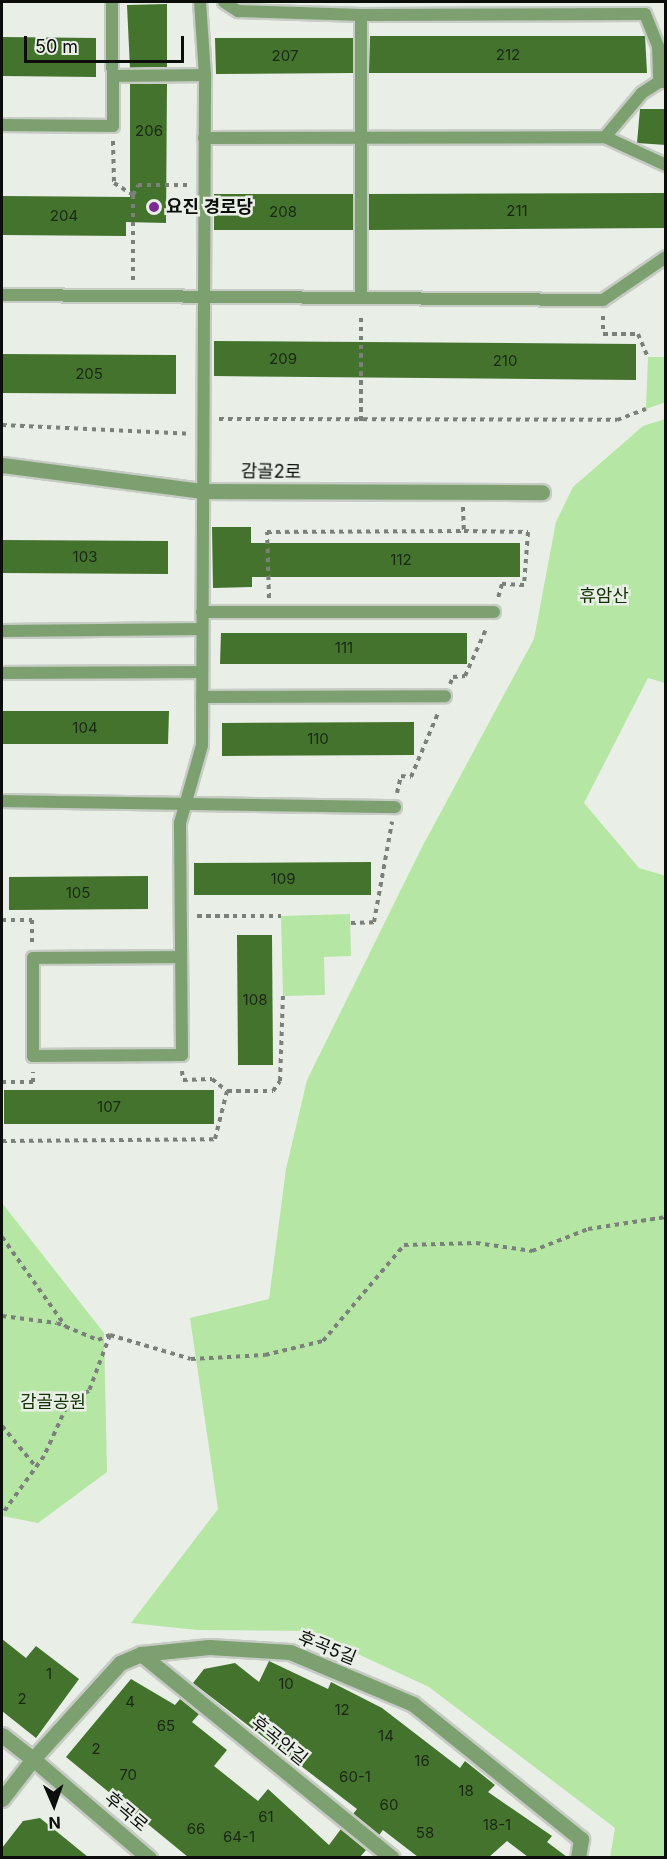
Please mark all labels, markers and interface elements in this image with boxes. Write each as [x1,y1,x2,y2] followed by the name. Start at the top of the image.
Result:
[27,24,188,62] scale bar
[35,36,78,57] text: 50 m
[496,46,520,64] house number: 212
[272,47,298,65] house number: 207
[135,122,163,140] house number: 206
[166,196,253,218] place label: 요진 경로당
[147,200,161,214] marker: 요진 경로당
[506,202,528,220] house number: 211
[269,203,297,221] house number: 208
[50,207,78,225] house number: 204
[269,350,297,368] house number: 209
[493,352,517,370] house number: 210
[75,365,103,383] house number: 205
[240,461,302,483] street label: 감골2로
[73,548,97,566] house number: 103
[390,551,412,569] house number: 112
[579,585,629,607] park label: 휴암산
[335,639,353,657] house number: 111
[72,719,98,737] house number: 104
[307,730,329,748] house number: 110
[271,870,295,888] house number: 109
[66,884,90,902] house number: 105
[243,991,267,1009] house number: 108
[97,1098,121,1116] house number: 107
[20,1391,86,1413] park label: 감골공원
[295,1627,359,1669] street label: 후곡5길
[46,1665,52,1683] house number: 1
[278,1675,294,1693] house number: 10
[17,1690,27,1708] house number: 2
[125,1693,135,1711] house number: 4
[334,1701,350,1719] house number: 12
[246,1712,312,1770] street label: 후곡안길
[157,1717,175,1735] house number: 65
[378,1727,394,1745] house number: 14
[91,1740,101,1758] house number: 2
[414,1752,430,1770] house number: 16
[119,1766,137,1784] house number: 70
[339,1768,371,1786] house number: 60-1
[24,1775,84,1835] north arrow
[458,1782,474,1800] house number: 18
[100,1788,152,1836] street label: 후곡로
[380,1796,398,1814] house number: 60
[258,1808,274,1826] house number: 61
[48,1813,61,1833] text: N
[483,1816,511,1834] house number: 18-1
[187,1820,205,1838] house number: 66
[416,1824,434,1842] house number: 58
[223,1828,255,1846] house number: 64-1

